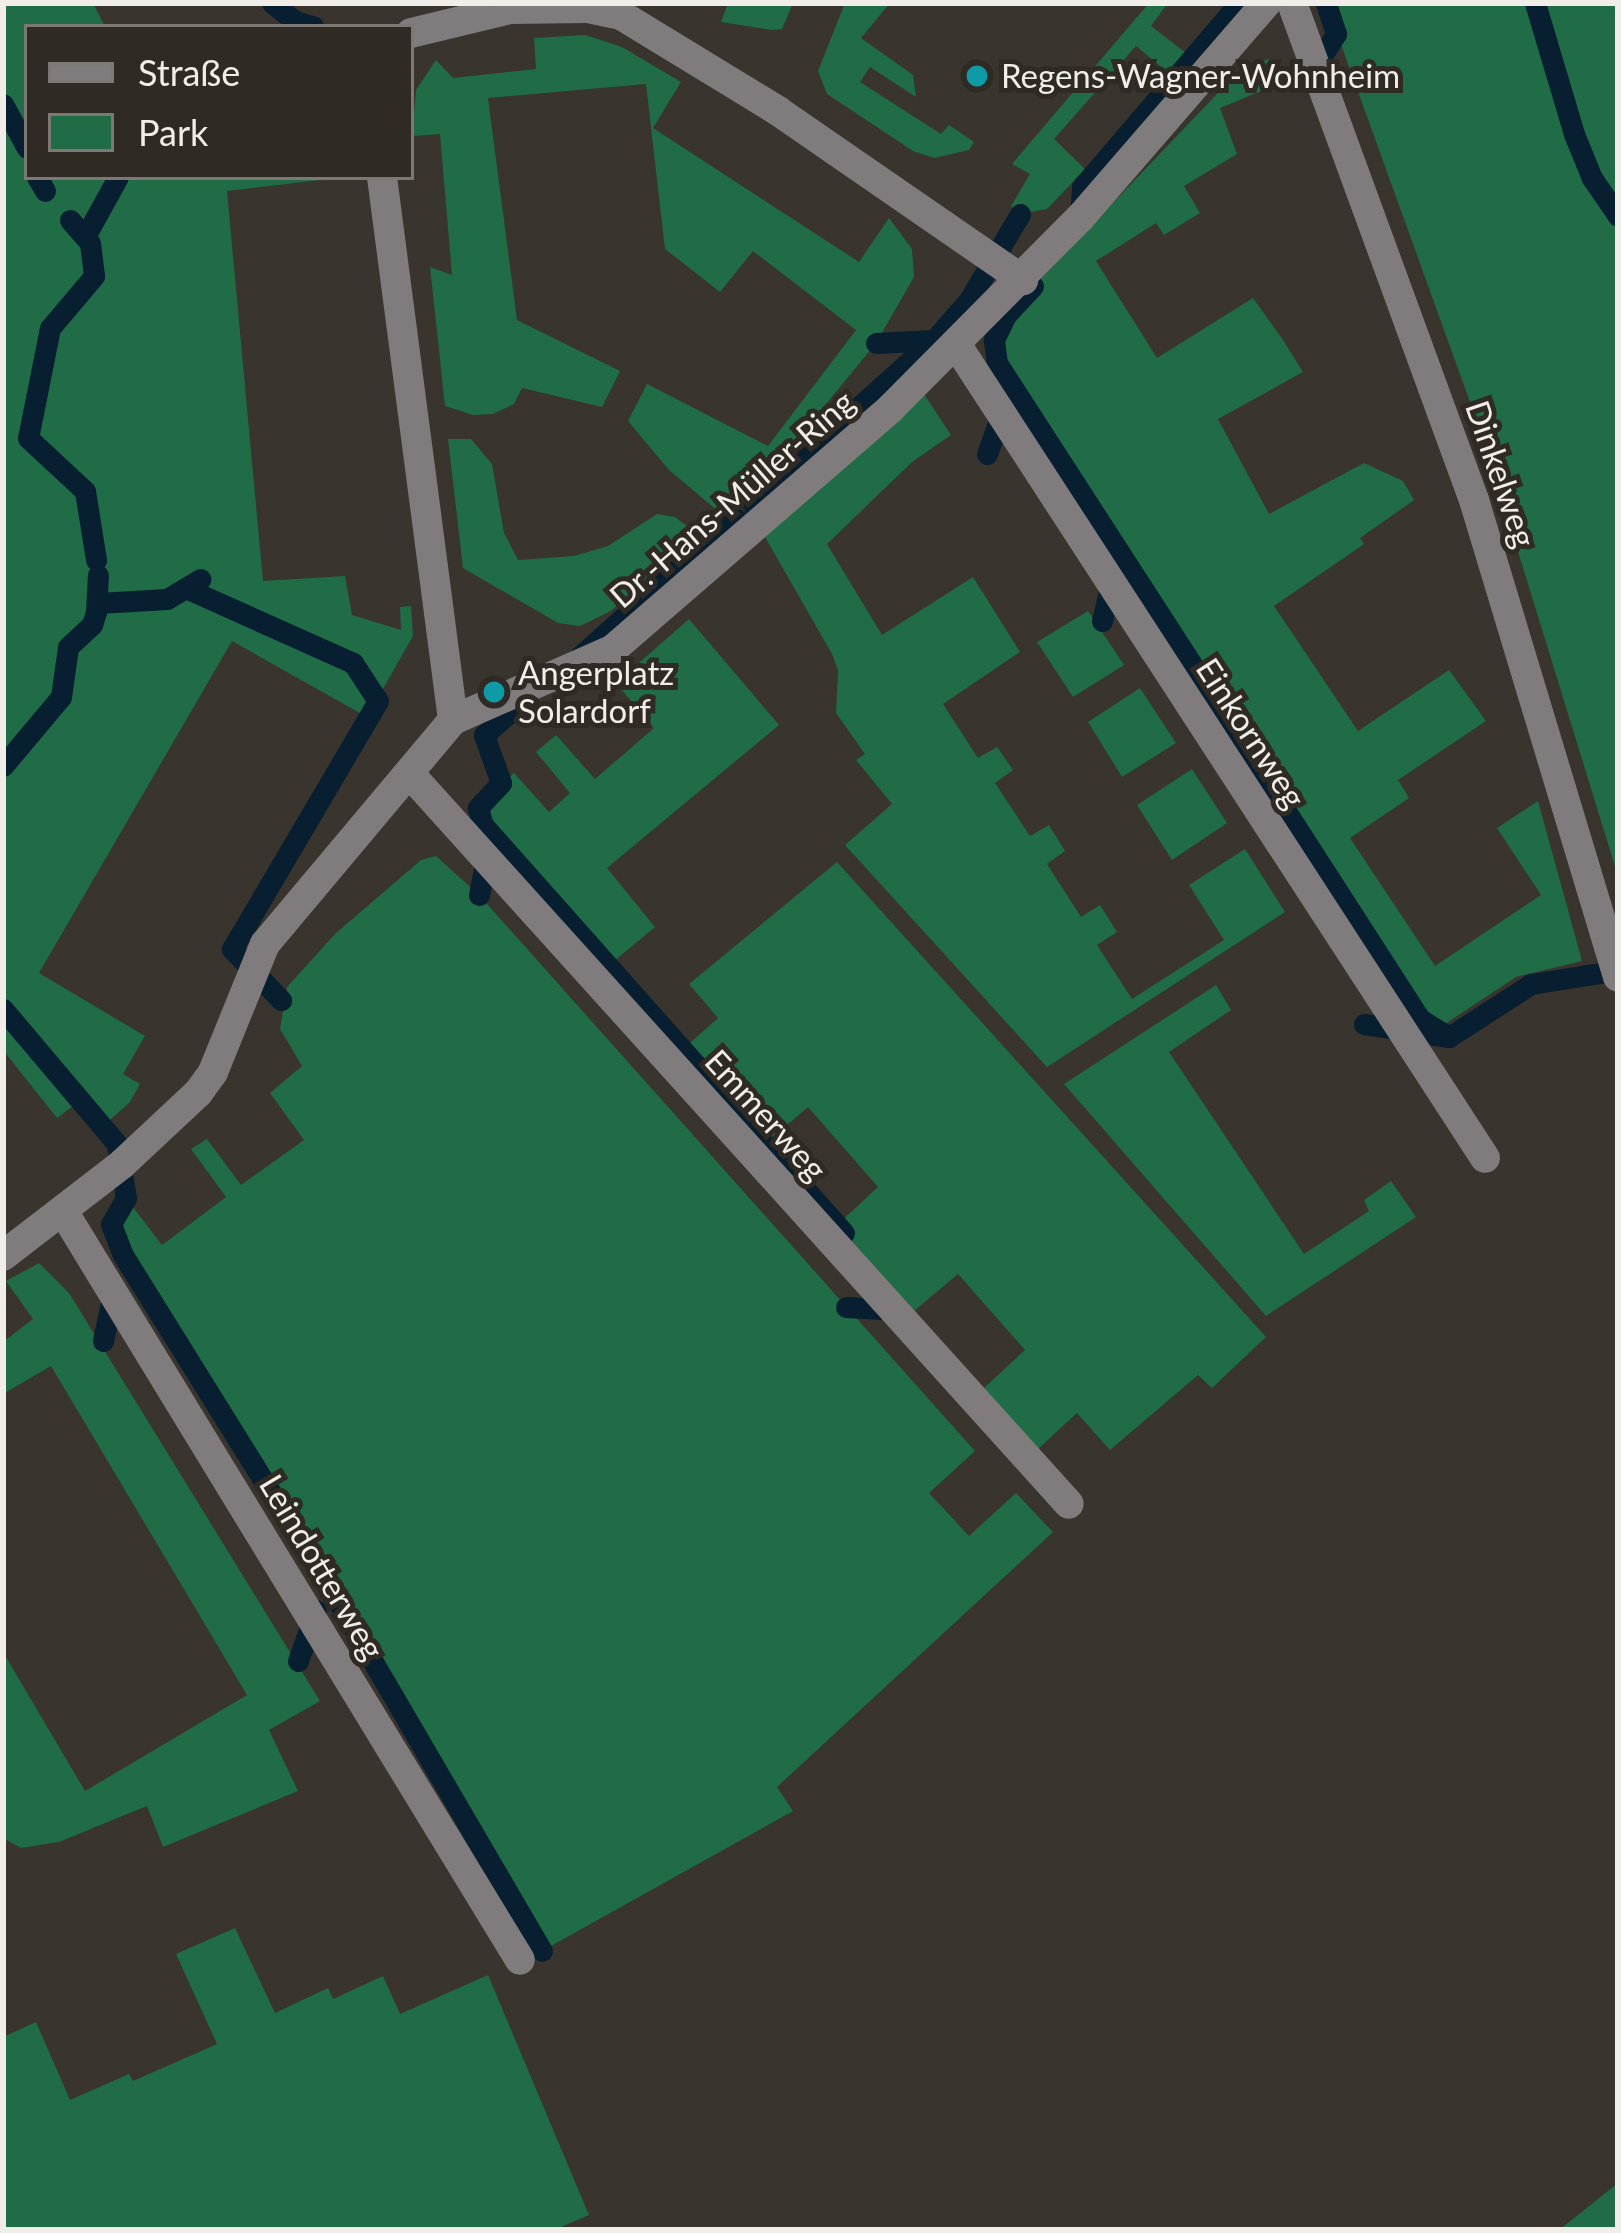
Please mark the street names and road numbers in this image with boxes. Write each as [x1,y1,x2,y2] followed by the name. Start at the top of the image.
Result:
[602,382,862,616] street label: Dr.-Hans-Müller-Ring
[1457,396,1545,552] street label: Dinkelweg
[1188,651,1314,815] street label: Einkornweg
[697,1041,835,1189] street label: Emmerweg
[251,1467,393,1667] street label: Leindotterweg

